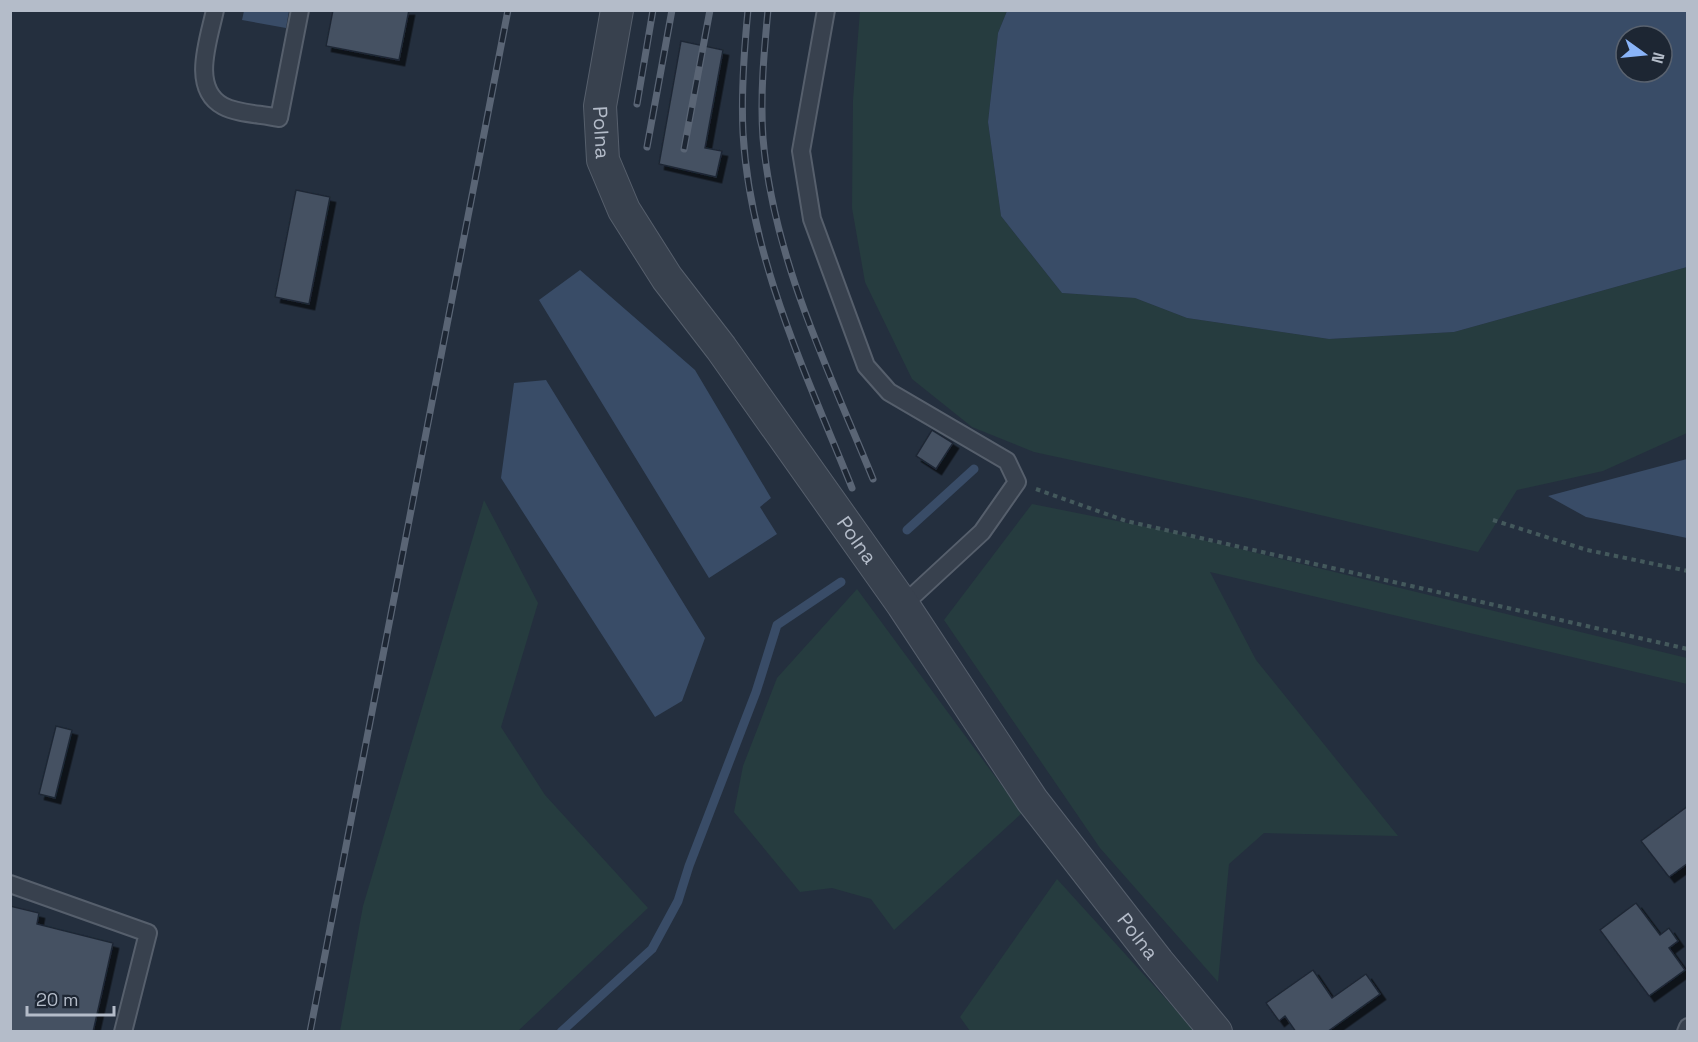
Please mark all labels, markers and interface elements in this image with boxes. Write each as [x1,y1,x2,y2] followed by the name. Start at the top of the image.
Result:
[1614,24,1674,84] north arrow
[1646,50,1670,66] text: N
[587,105,616,160] street label: Polna
[831,511,883,569] street label: Polna
[1112,907,1164,965] street label: Polna
[27,979,114,1017] scale bar
[36,988,79,1011] text: 20 m

